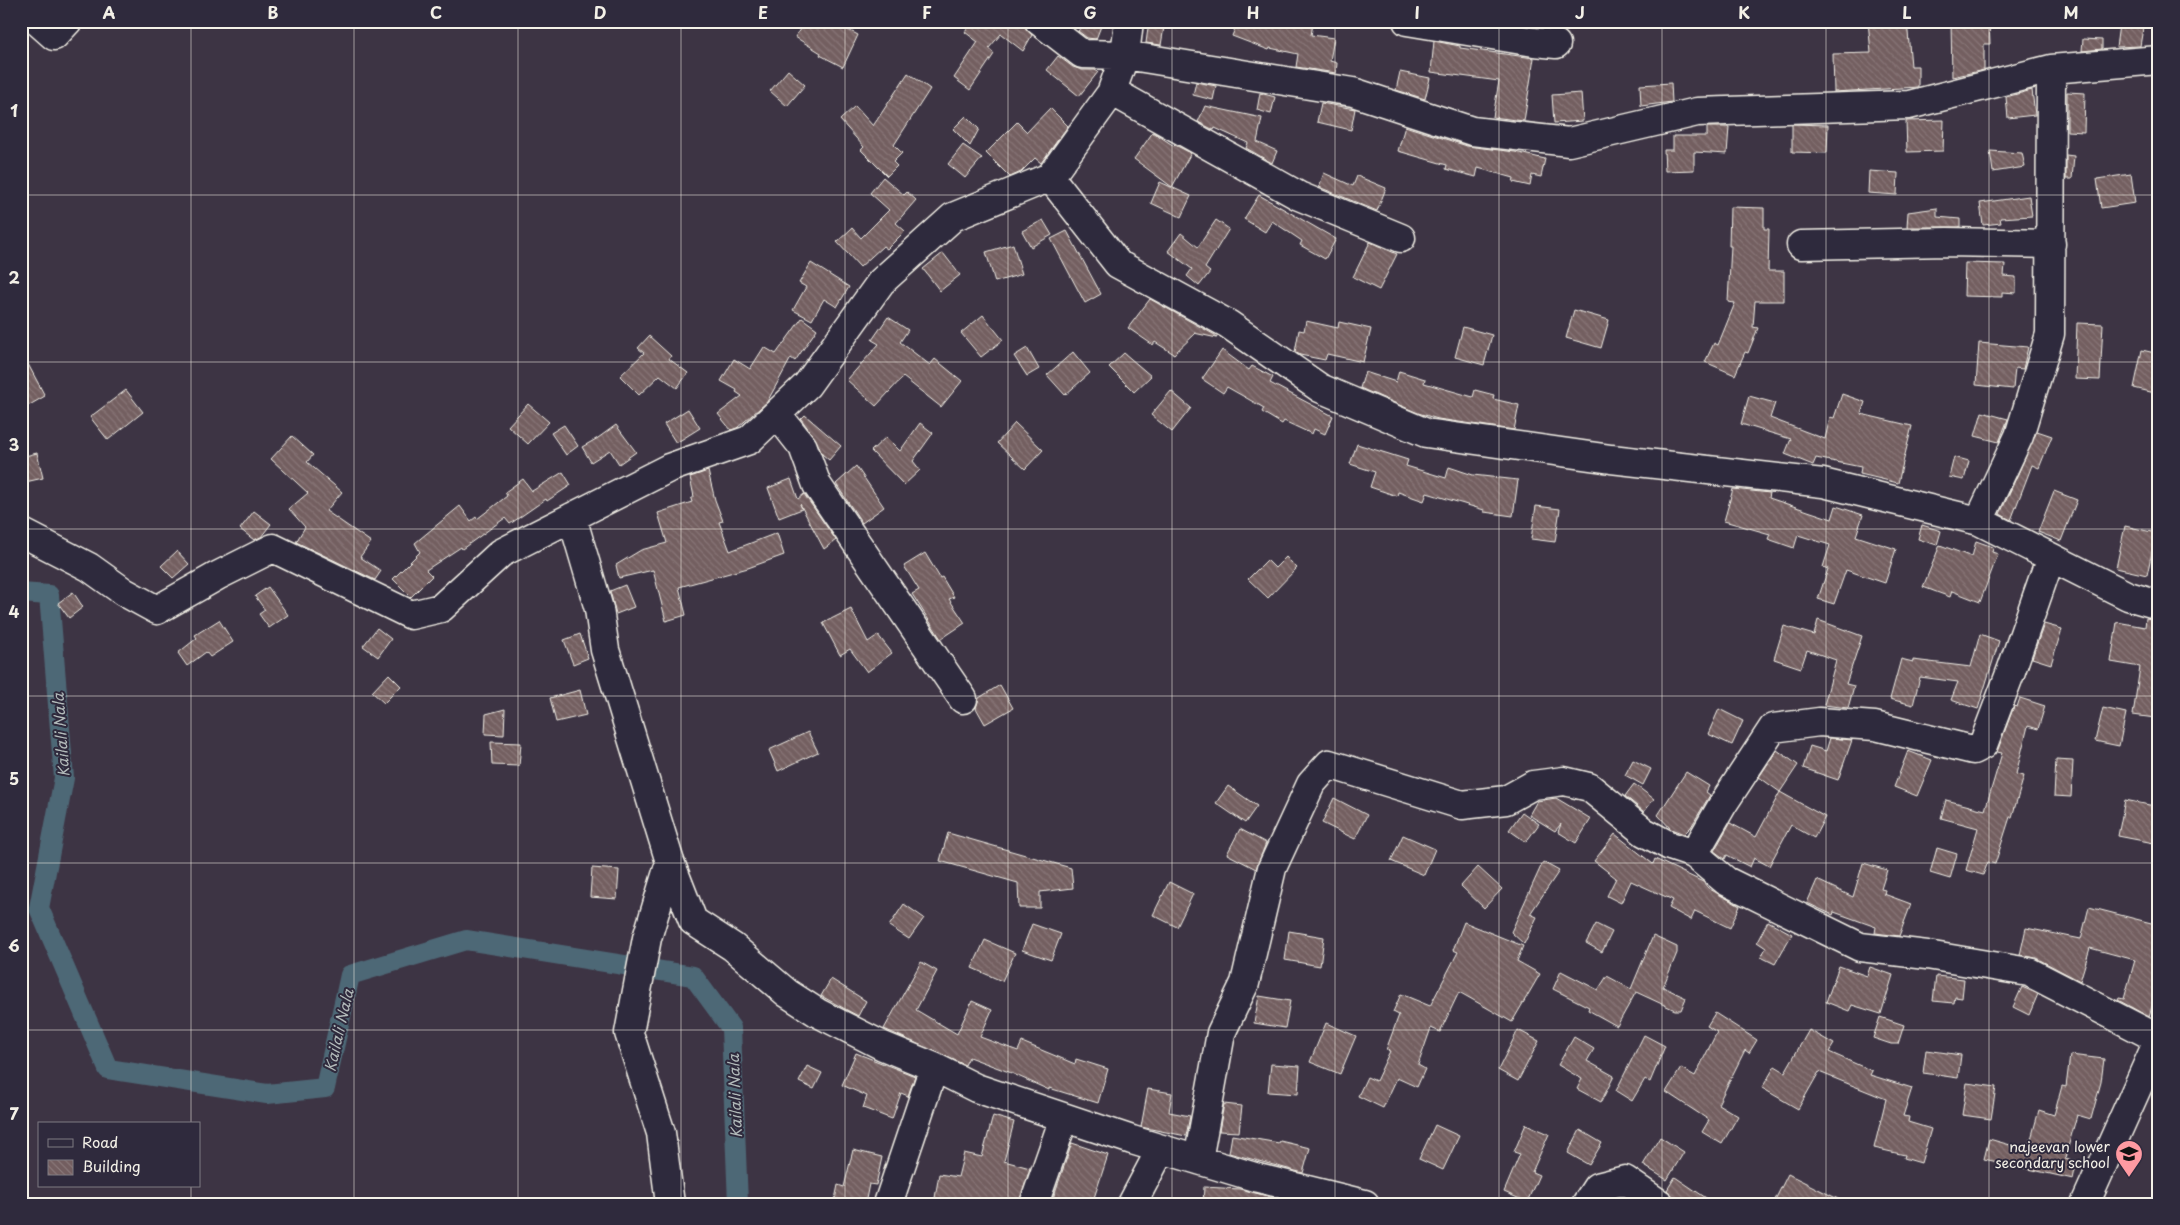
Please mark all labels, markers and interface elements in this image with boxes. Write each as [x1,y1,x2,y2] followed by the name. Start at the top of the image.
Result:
[103,0,116,24] text: A
[268,0,279,24] text: B
[430,0,442,24] text: C
[594,0,606,24] text: D
[758,0,768,24] text: E
[922,0,932,24] text: F
[1083,0,1097,24] text: G
[1247,0,1259,24] text: H
[1414,0,1420,24] text: I
[1575,0,1585,24] text: J
[1738,0,1750,24] text: K
[1902,0,1912,24] text: L
[2063,0,2079,24] text: M
[10,98,18,122] text: 1
[8,265,20,289] text: 2
[9,432,19,456] text: 3
[9,599,20,623] text: 4
[46,692,74,778] water label: Kailali Nala
[9,766,19,790] text: 5
[8,933,20,957] text: 6
[317,986,359,1074] water label: Kailali Nala
[721,1053,747,1138] water label: Kailali Nala
[9,1101,19,1125] text: 7
[38,1122,200,1188] legend
[82,1130,118,1153] text: Road
[1995,1136,2110,1173] place label: najeevan lower secondary school
[2114,1139,2144,1178] school or university icon: najeevan lower secondary school
[82,1154,141,1177] text: Building

